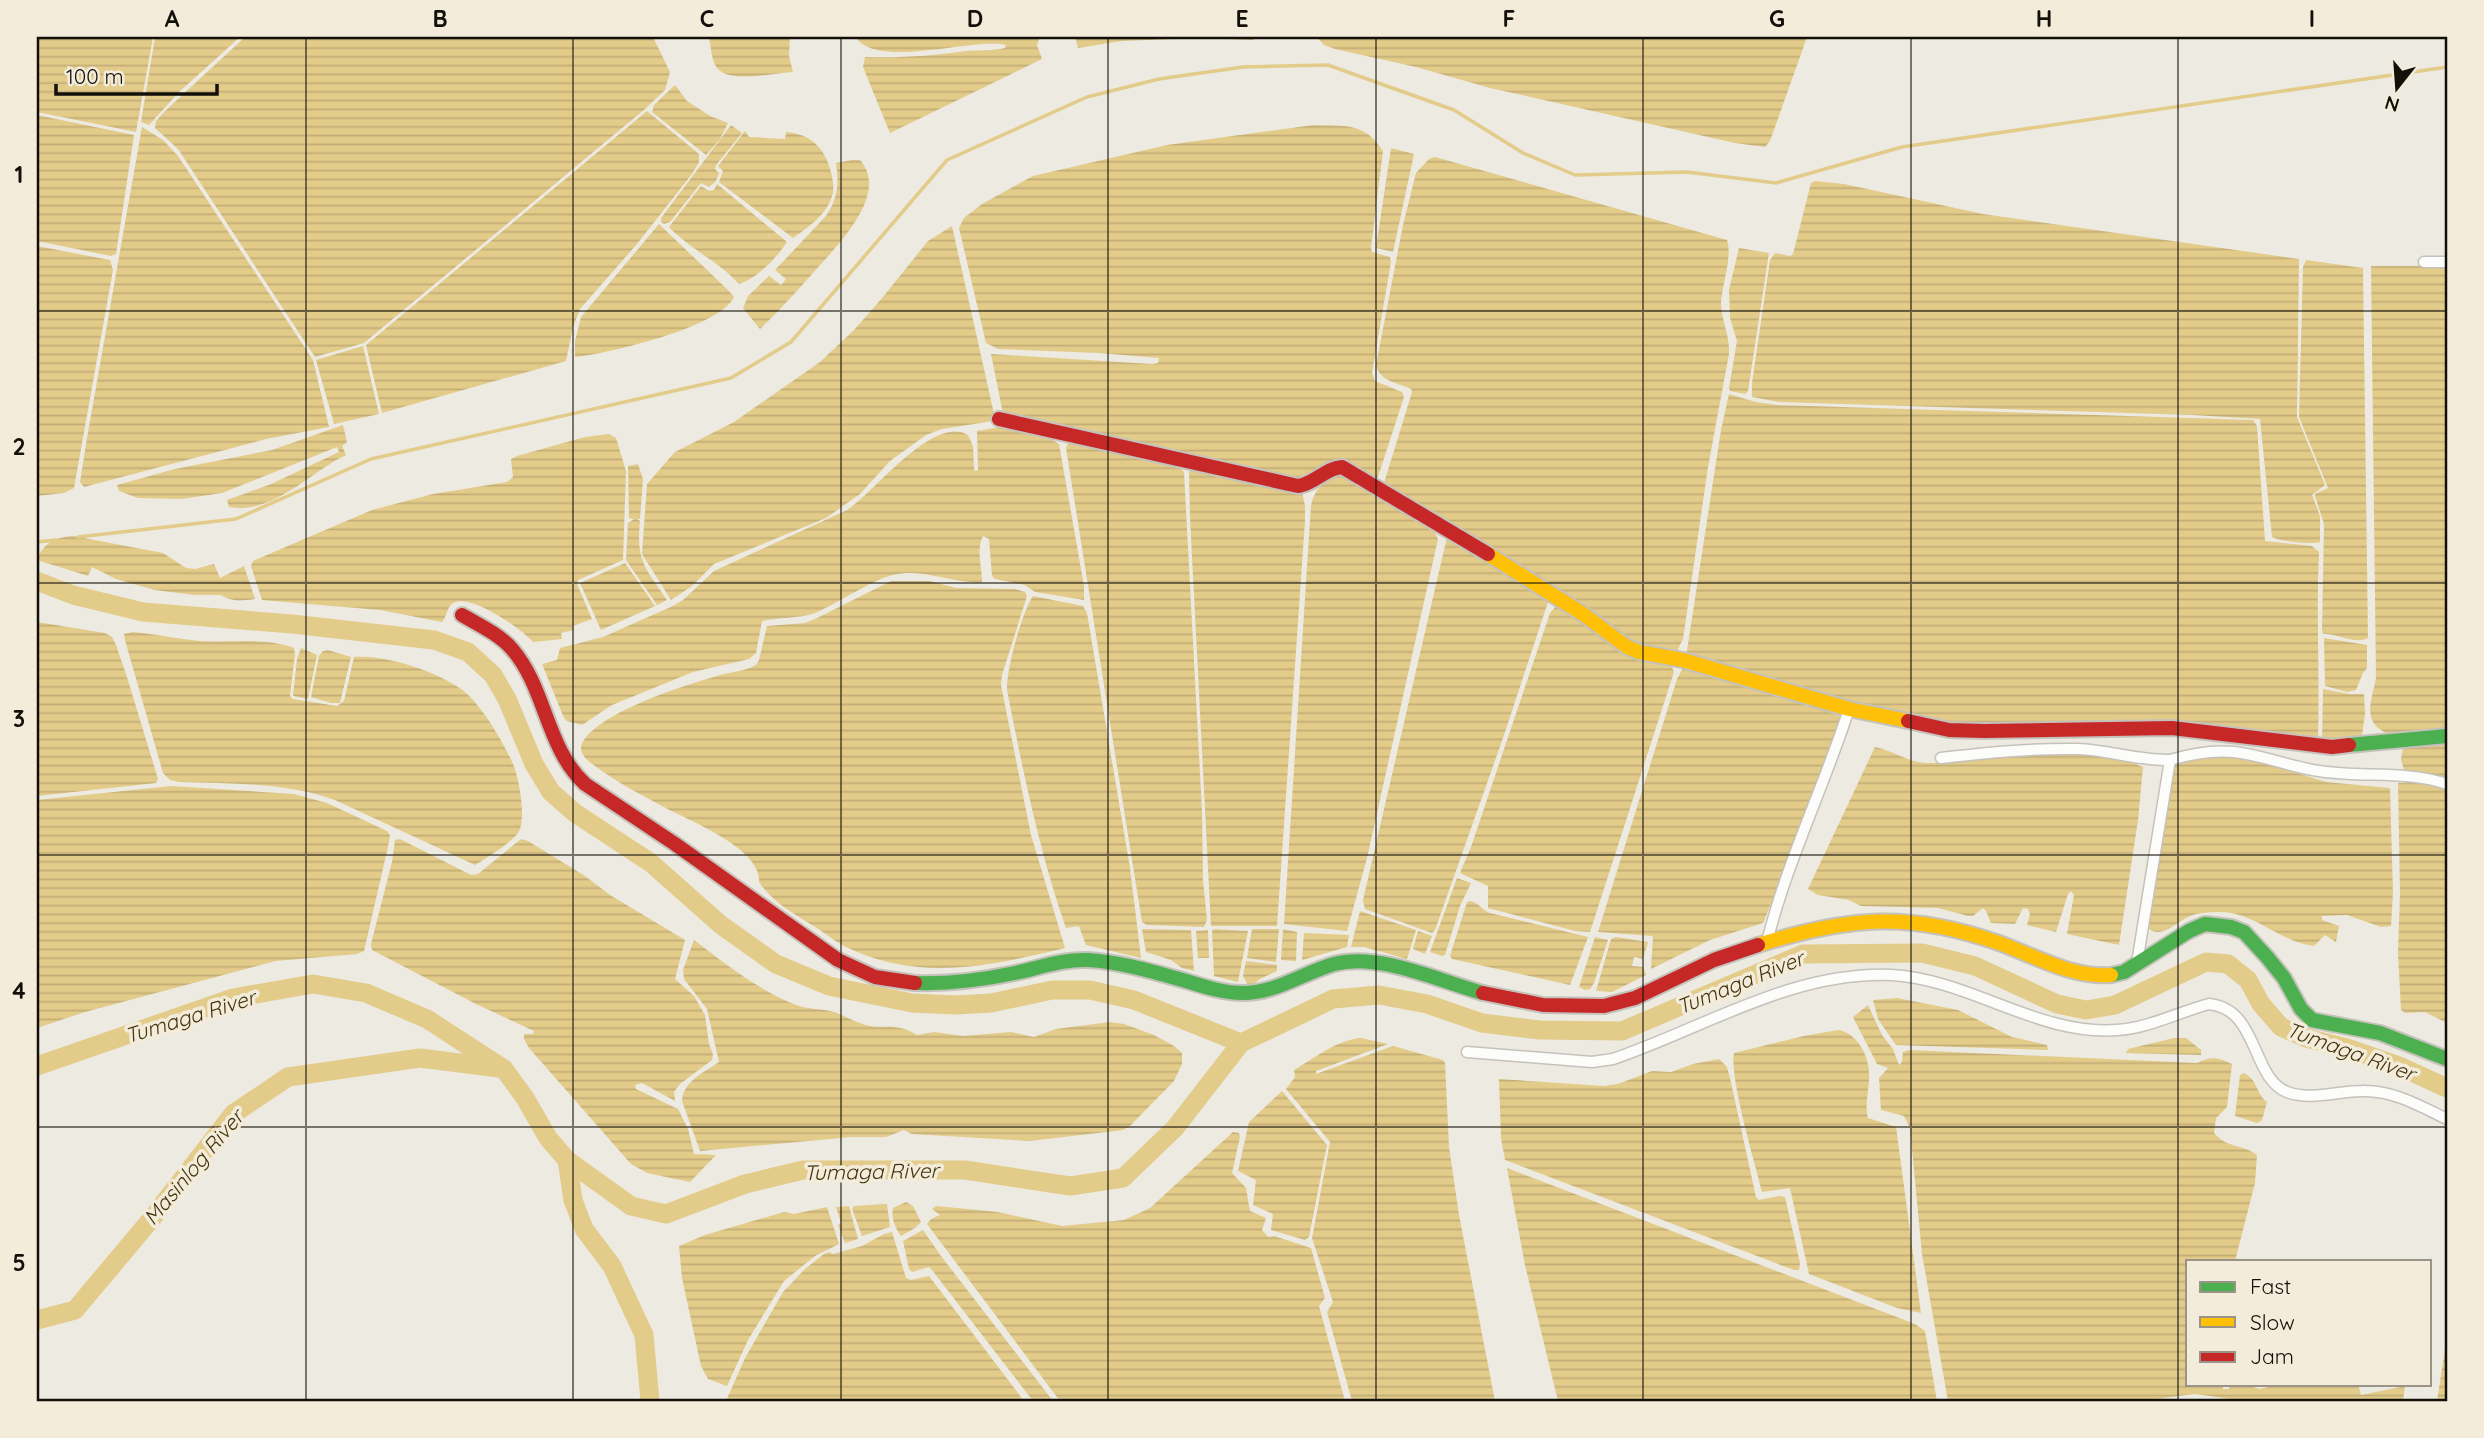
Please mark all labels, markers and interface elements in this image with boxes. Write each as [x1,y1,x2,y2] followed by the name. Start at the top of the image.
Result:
[165,4,180,33] text: A
[432,4,448,33] text: B
[700,4,714,33] text: C
[967,4,983,33] text: D
[1235,4,1249,33] text: E
[1503,4,1515,33] text: F
[1769,4,1785,33] text: G
[2036,4,2052,33] text: H
[2309,4,2315,33] text: I
[56,52,217,96] scale bar
[2362,52,2432,122] north arrow
[66,63,124,89] text: 100 m
[2382,91,2402,118] text: N
[15,160,23,189] text: 1
[12,432,26,461] text: 2
[13,704,25,733] text: 3
[1673,944,1810,1019] water label: Tumaga River
[12,976,26,1005] text: 4
[122,983,261,1048] water label: Tumaga River
[2283,1016,2422,1087] water label: Tumaga River
[137,1102,251,1230] water label: Masinlog River
[803,1157,942,1185] water label: Tumaga River
[12,1248,26,1277] text: 5
[2186,1260,2432,1386] legend
[2250,1273,2291,1299] text: Fast
[2250,1309,2295,1335] text: Slow
[2250,1343,2294,1369] text: Jam

